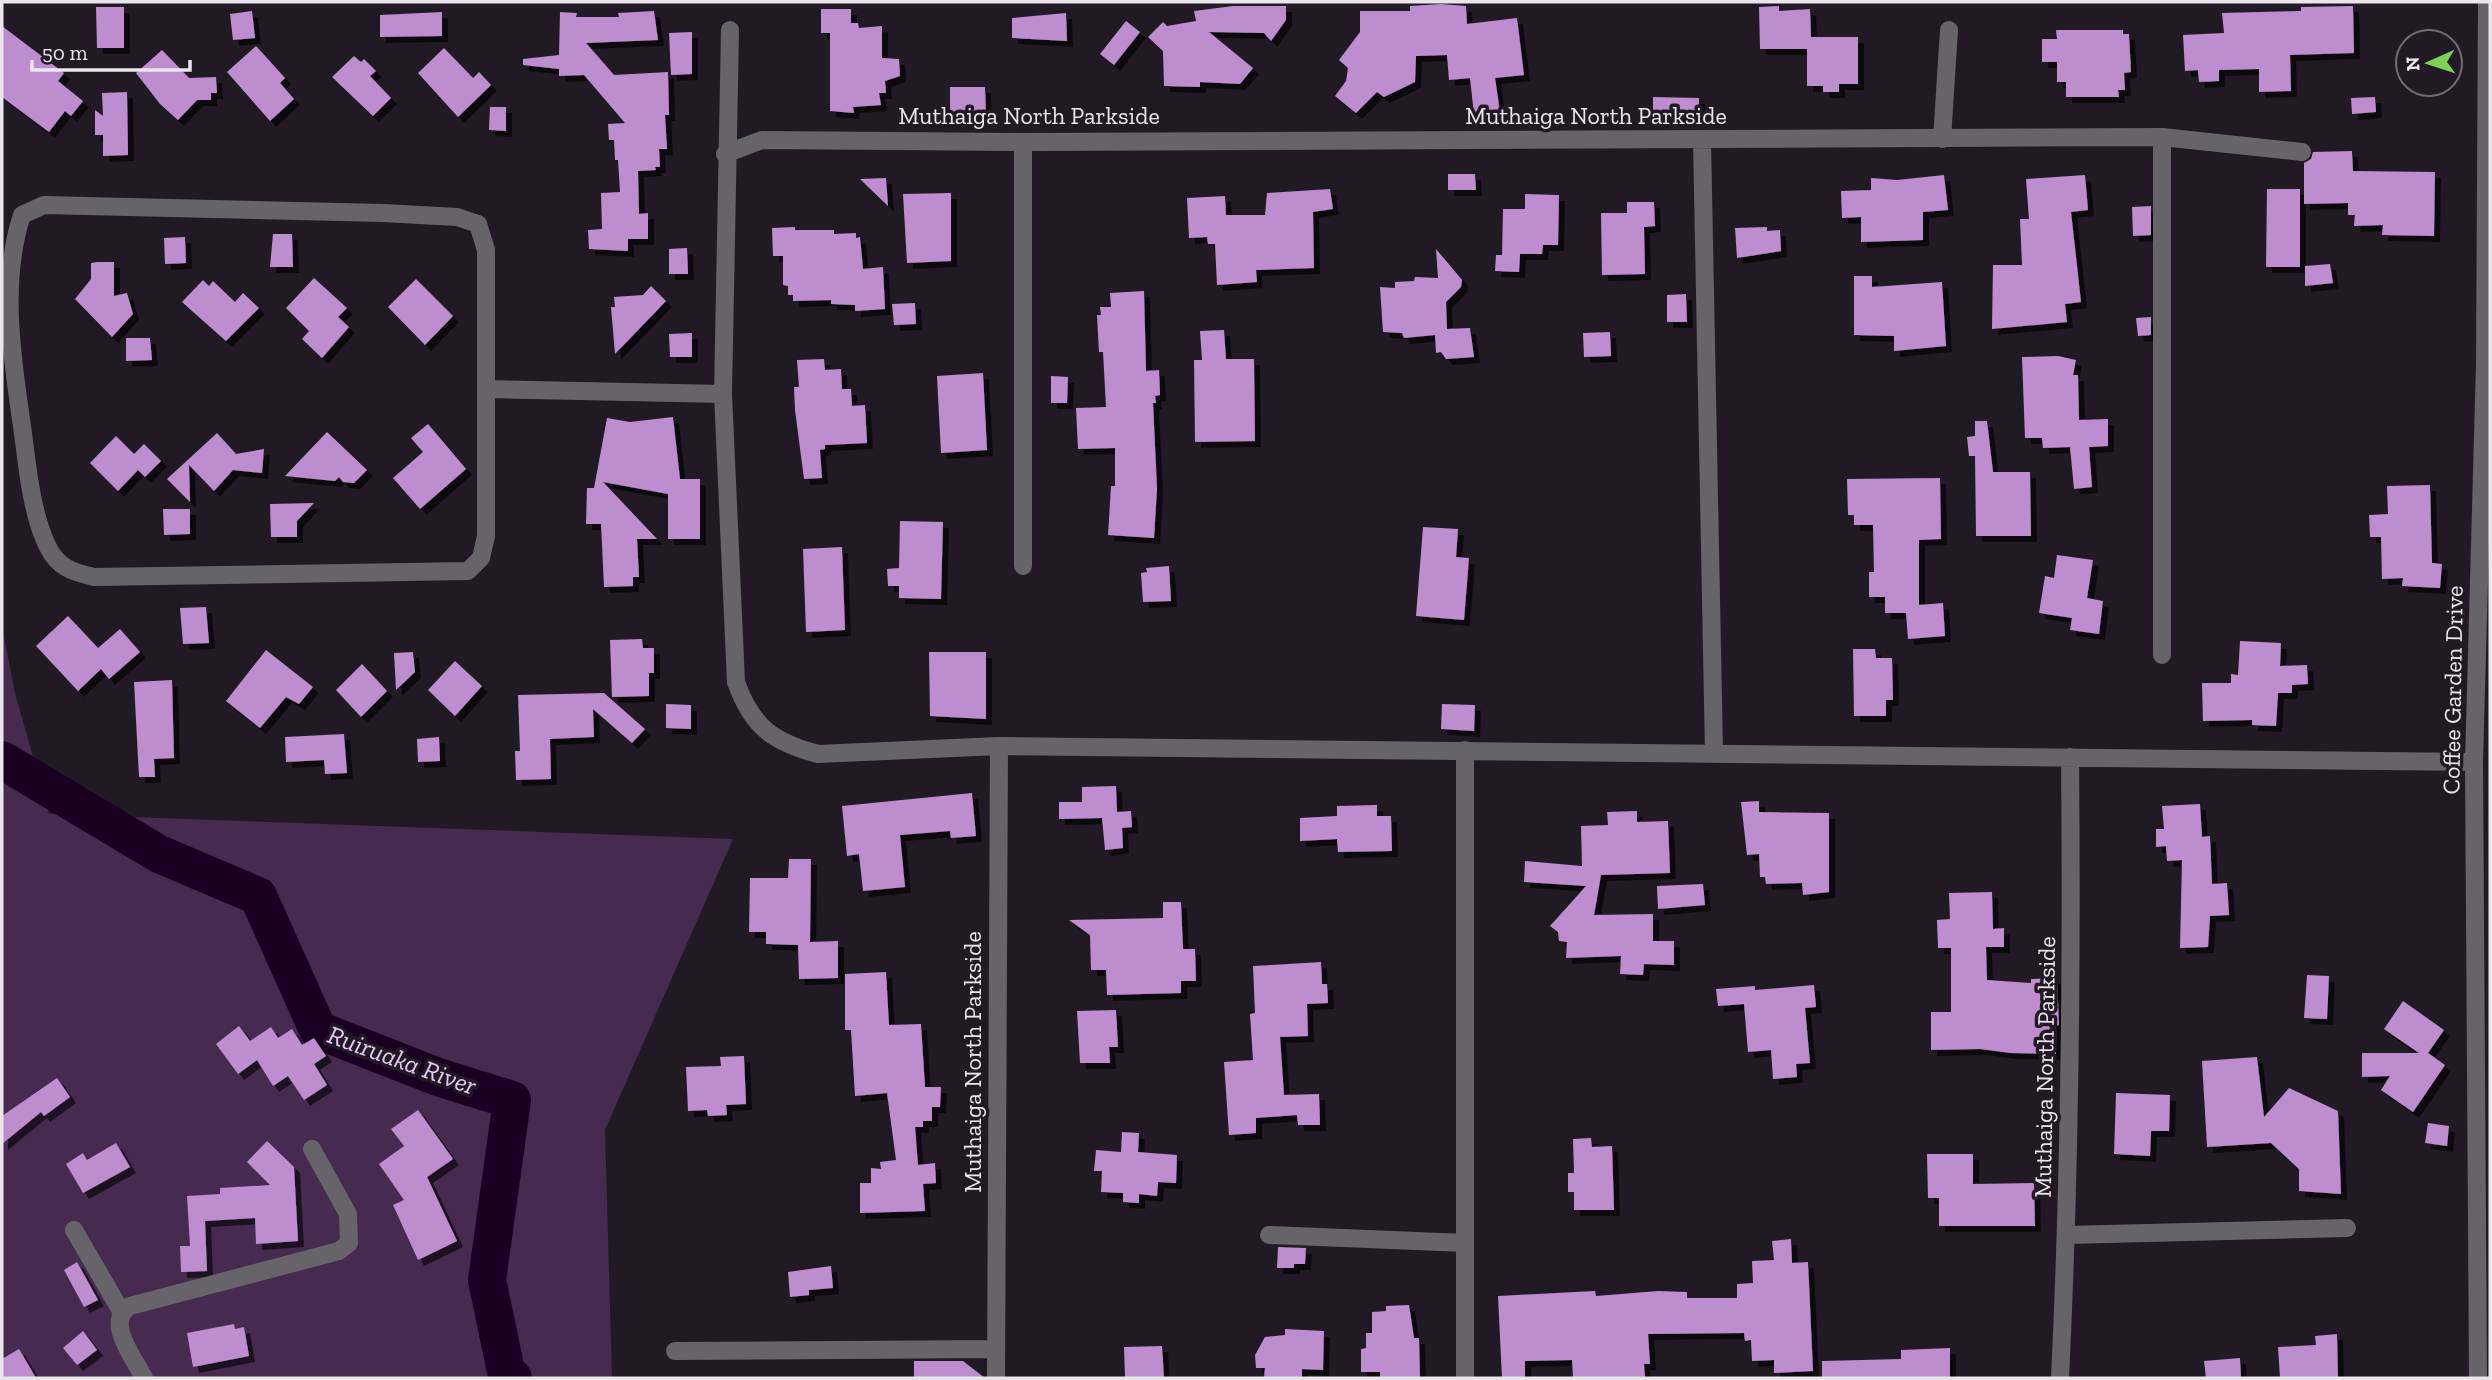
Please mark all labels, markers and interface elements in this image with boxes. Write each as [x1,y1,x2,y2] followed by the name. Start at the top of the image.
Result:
[32,28,189,72] scale bar
[2394,28,2464,98] north arrow
[42,40,88,65] text: 50 m
[2401,56,2424,72] text: N
[898,101,1160,130] street label: Muthaiga North Parkside
[1465,101,1727,130] street label: Muthaiga North Parkside
[2436,585,2469,795] street label: Coffee Garden Drive
[958,931,987,1193] street label: Muthaiga North Parkside
[2028,936,2061,1198] street label: Muthaiga North Parkside
[323,1018,481,1102] water label: Ruiruaka River

